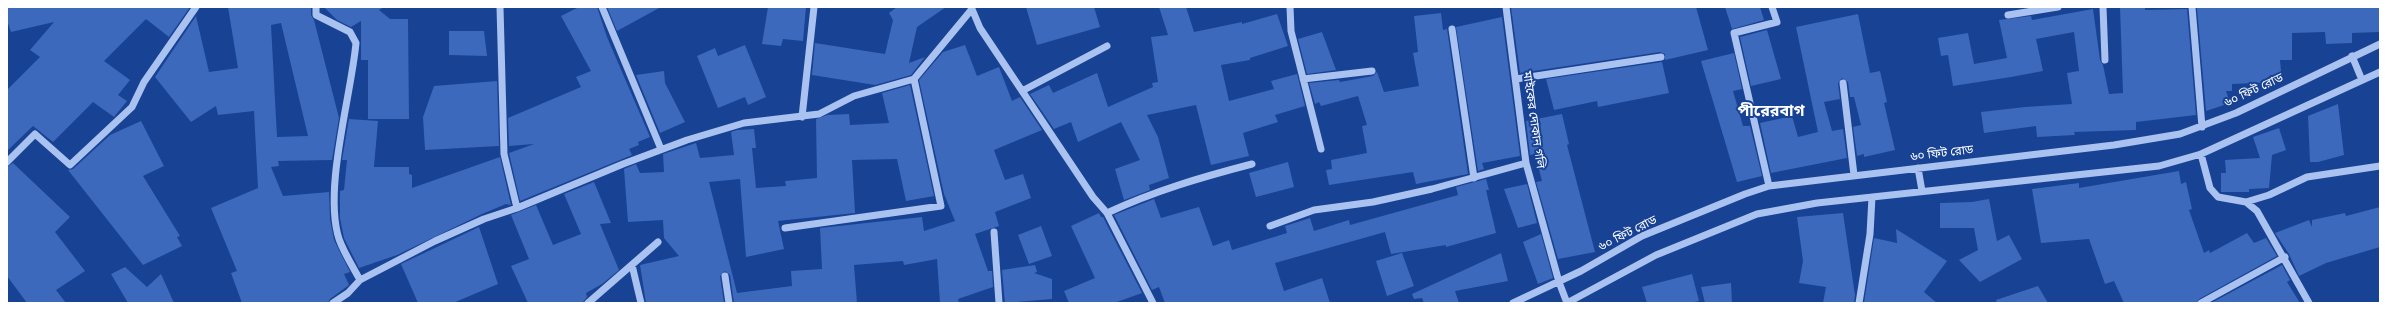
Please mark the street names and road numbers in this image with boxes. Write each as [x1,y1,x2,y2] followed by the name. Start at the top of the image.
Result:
[1519,70,1547,170] street label: মাইকের দোকান গলি
[2222,71,2286,111] street label: ৬০ ফিট রোড
[1910,143,1974,165] street label: ৬০ ফিট রোড
[1597,213,1659,255] street label: ৬০ ফিট রোড

